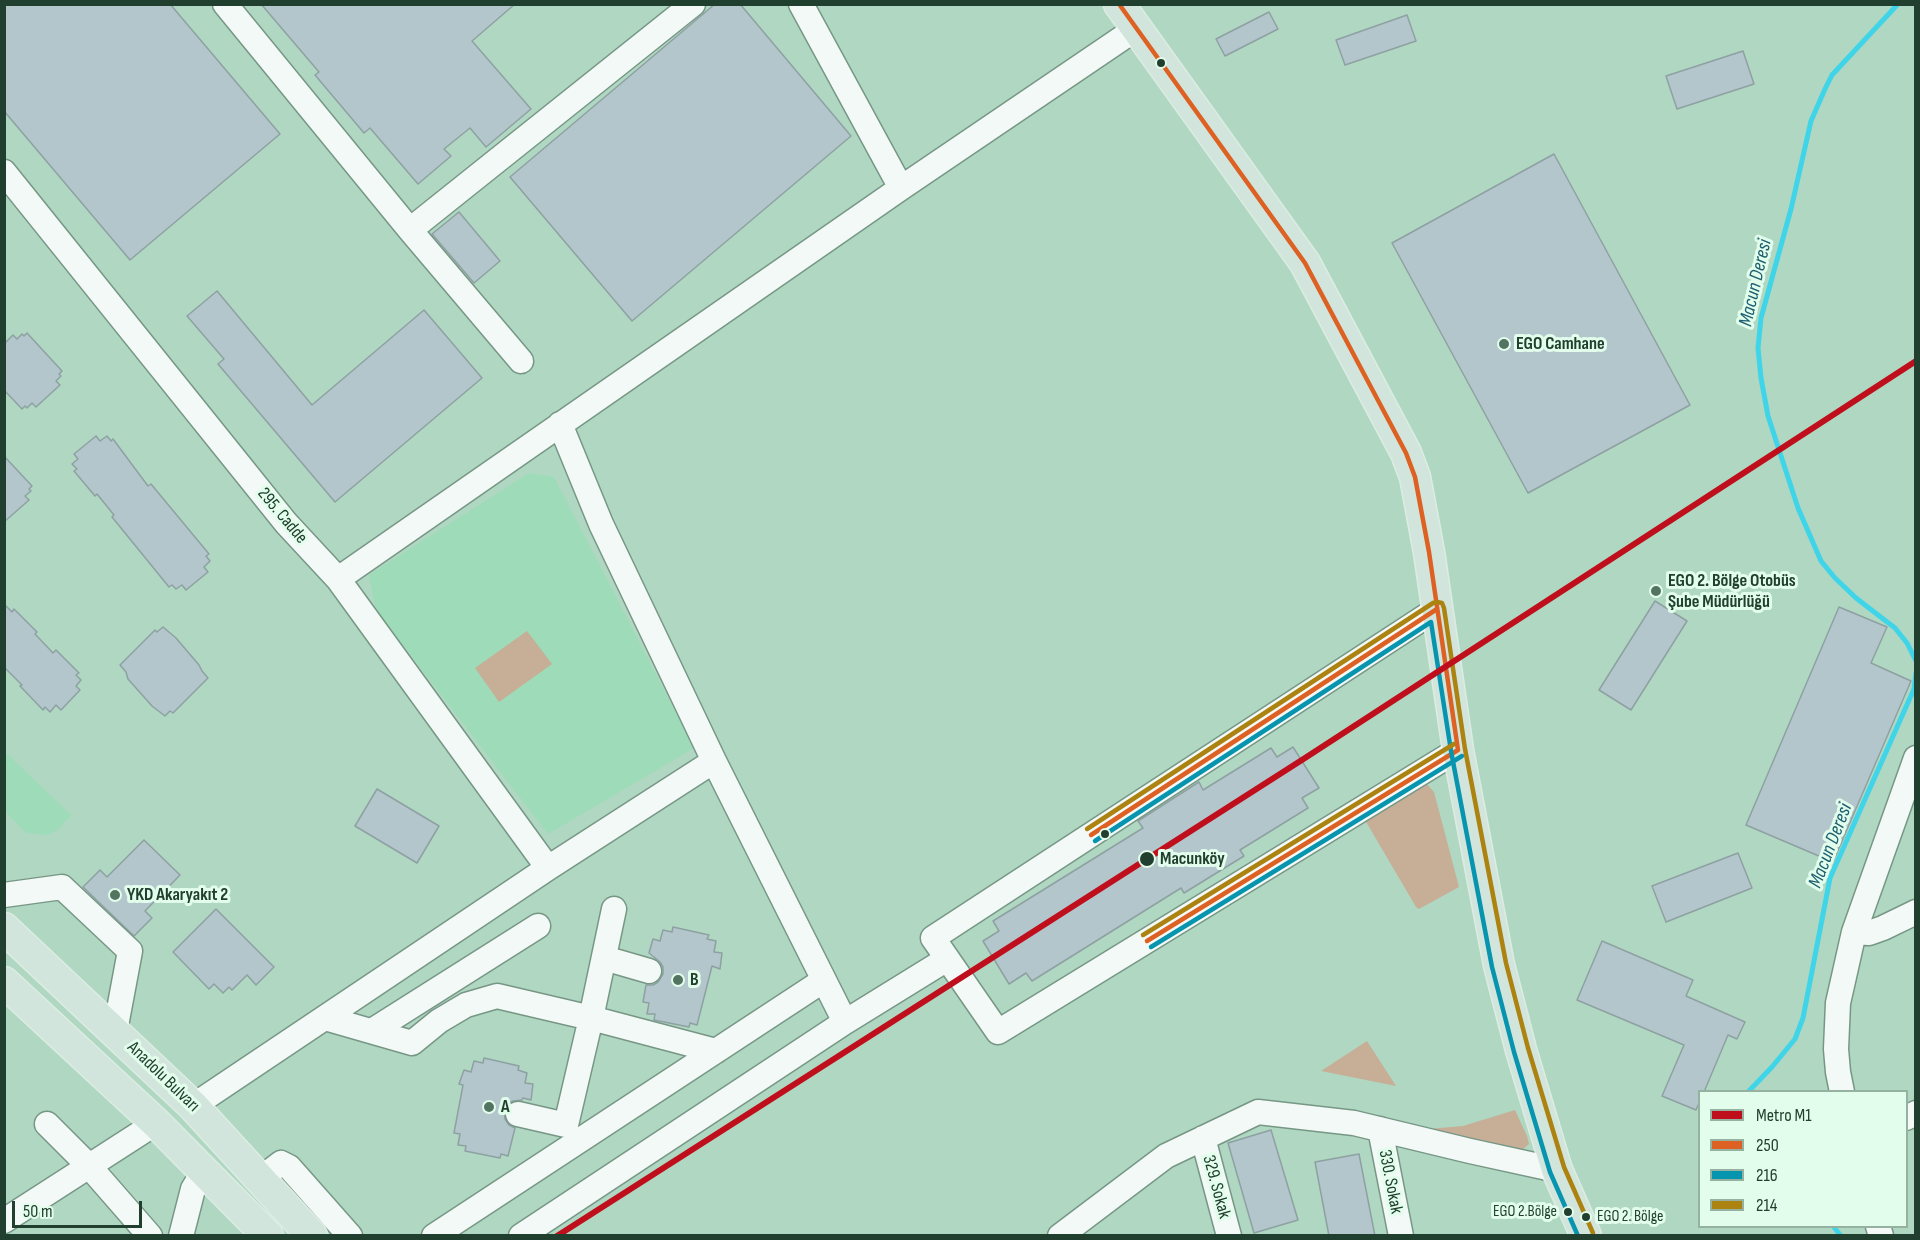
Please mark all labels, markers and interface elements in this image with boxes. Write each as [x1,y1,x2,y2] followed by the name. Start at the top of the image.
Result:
[1155,57,1167,69] unlabelled marker
[1734,237,1778,329] water label: Macun Deresi
[1516,333,1605,355] place label: EGO Camhane
[1497,337,1511,351] marker: EGO Camhane
[252,484,312,548] street label: 295. Cadde
[1668,570,1796,612] place label: EGO 2. Bölge Otobüs Şube Müdürlüğü
[1649,584,1663,598] marker: EGO 2. Bölge Otobüs Şube Müdürlüğü
[1804,800,1858,892] water label: Macun Deresi
[1099,828,1111,840] unlabelled marker
[1160,848,1225,870] place label: Macunköy
[1138,850,1156,868] marker: Macunköy
[127,884,228,906] place label: YKD Akaryakıt 2
[108,888,122,902] marker: YKD Akaryakıt 2
[690,969,699,991] place label: B
[671,973,685,987] marker: B
[122,1037,204,1117] street label: Anadolu Bulvarı
[1698,1090,1908,1228] legend
[501,1096,510,1118] place label: A
[482,1100,496,1114] marker: A
[1756,1105,1812,1126] text: Metro M1
[1756,1135,1779,1156] text: 250
[1373,1148,1407,1216] street label: 330. Sokak
[1197,1153,1235,1221] street label: 329. Sokak
[1756,1165,1778,1186] text: 216
[15,1189,146,1227] scale bar
[1756,1195,1777,1216] text: 214
[23,1201,53,1222] text: 50 m
[1493,1202,1557,1222] place label: EGO 2.Bölge
[1562,1206,1574,1218] marker: EGO 2.Bölge
[1597,1207,1663,1227] place label: EGO 2. Bölge
[1580,1211,1592,1223] marker: EGO 2. Bölge

